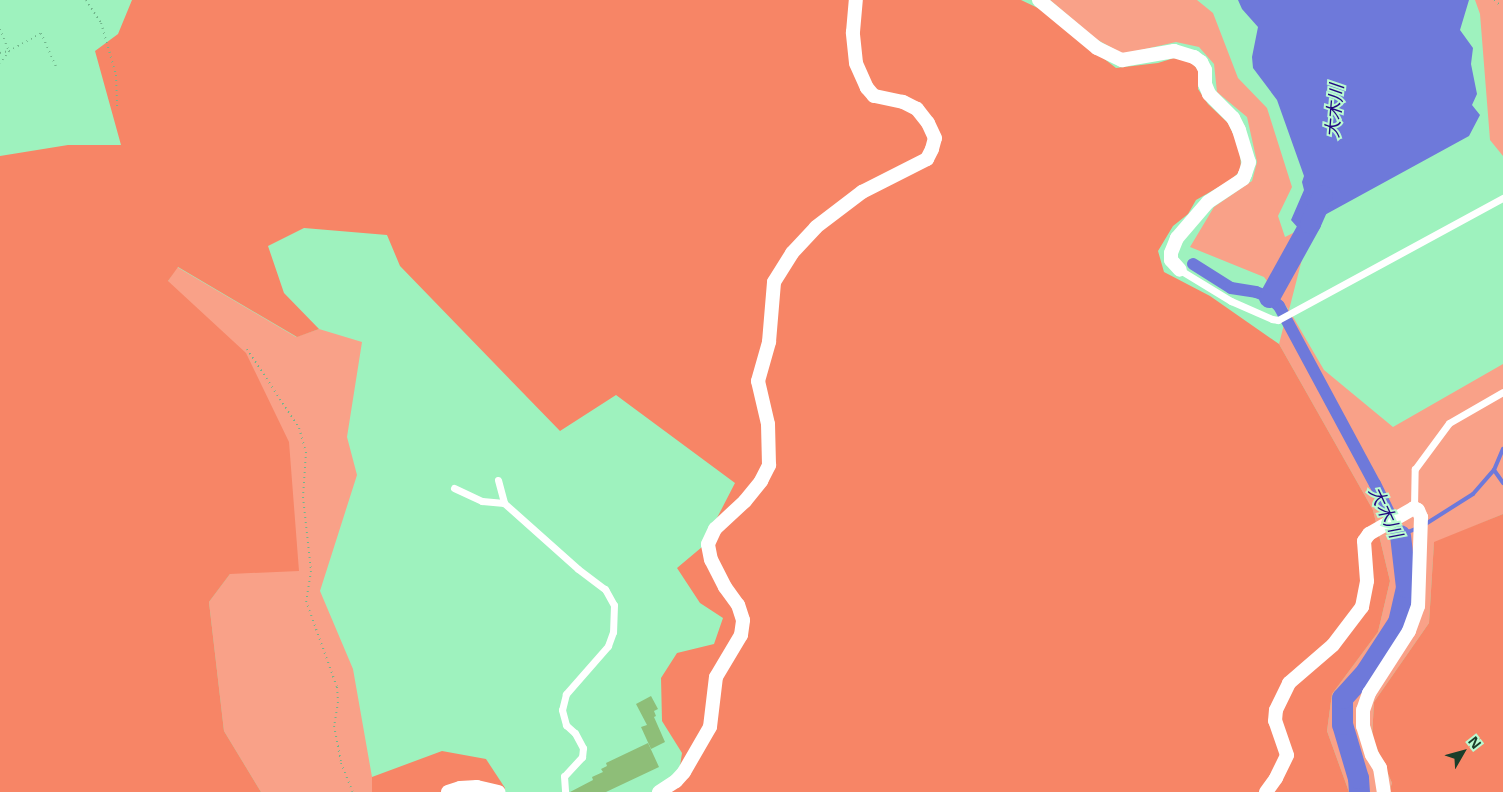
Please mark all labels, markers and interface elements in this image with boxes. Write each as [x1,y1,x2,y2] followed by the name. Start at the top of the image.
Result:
[1321,83,1347,139] water label: 大木川
[1365,483,1407,541] water label: 大木川
[1438,727,1488,777] north arrow
[1464,732,1486,753] text: N

